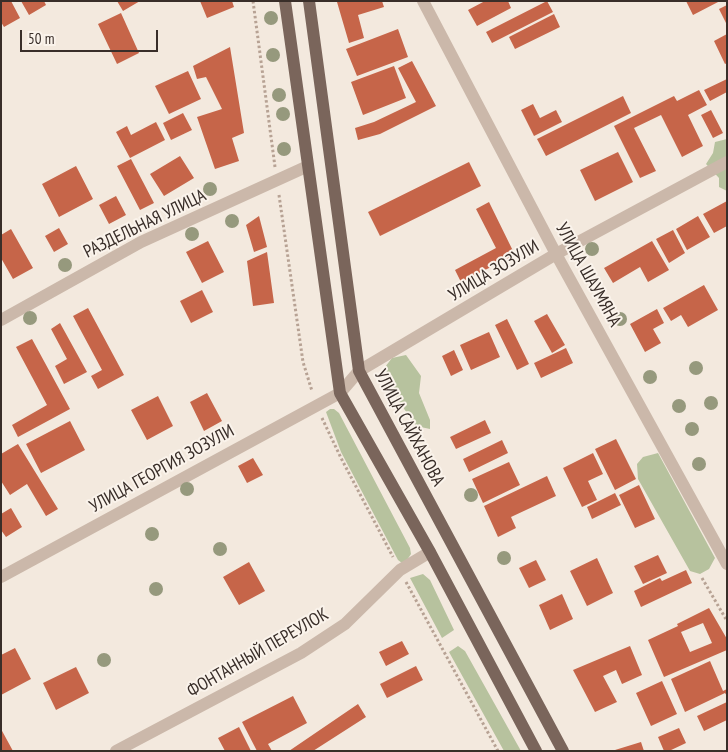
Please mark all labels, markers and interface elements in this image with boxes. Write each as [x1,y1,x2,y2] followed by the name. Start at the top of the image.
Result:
[22,20,160,52] scale bar
[28,29,54,48] text: 50 m
[80,185,210,263] street label: РАЗДЕЛЬНАЯ УЛИЦА
[551,219,625,331] street label: УЛИЦА ШАУМЯНА
[445,236,543,306] street label: УЛИЦА ЗОЗУЛИ
[369,366,449,490] street label: УЛИЦА САЙХАНОВА
[86,420,238,518] street label: УЛИЦА ГЕОРГИЯ ЗОЗУЛИ
[184,604,332,702] street label: ФОНТАННЫЙ ПЕРЕУЛОК

